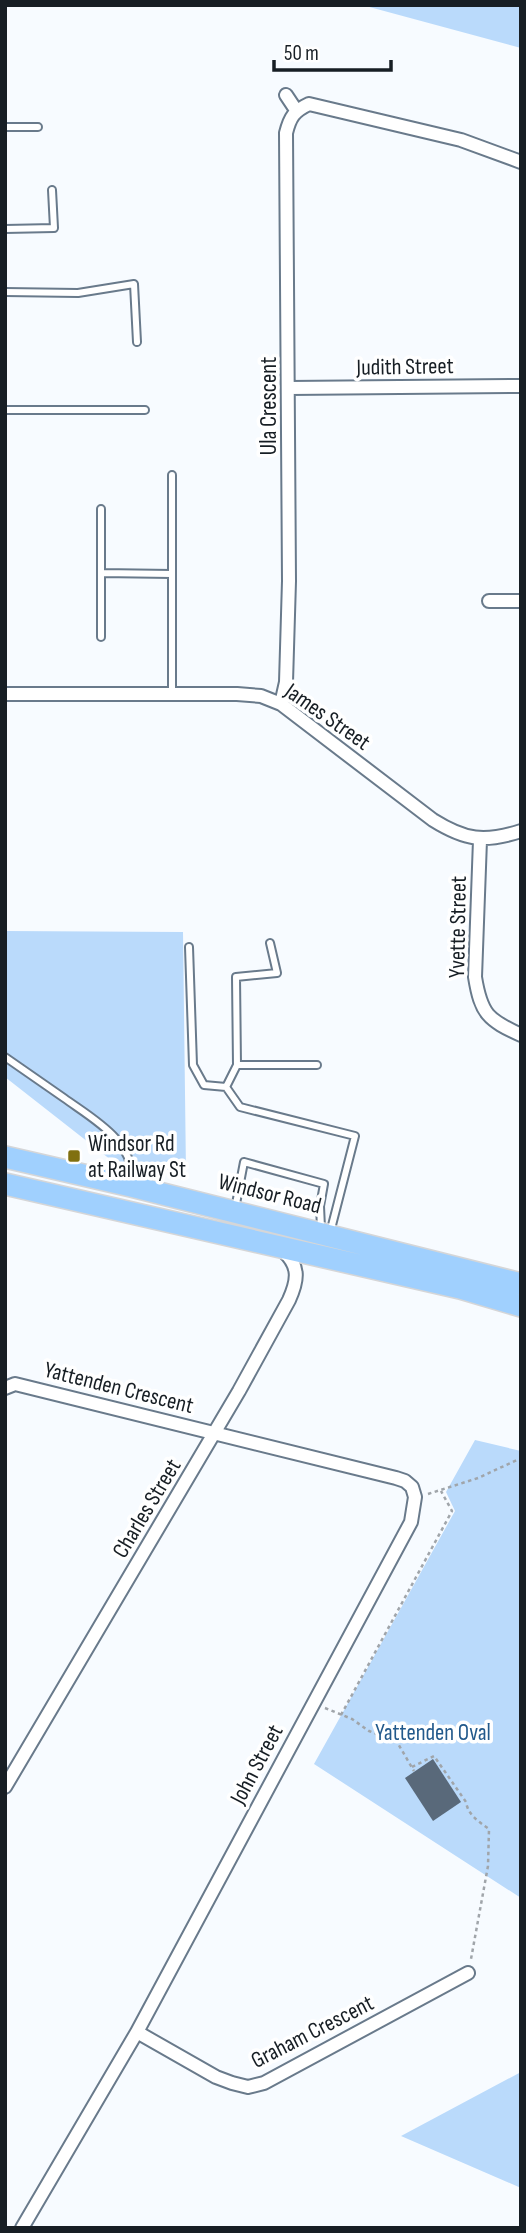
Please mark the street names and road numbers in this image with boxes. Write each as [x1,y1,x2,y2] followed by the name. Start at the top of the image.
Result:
[355,352,454,382] street label: Judith Street
[255,357,283,455] street label: Ula Crescent
[278,677,376,756] street label: James Street
[443,876,473,978] street label: Yvette Street
[215,1168,324,1220] street label: Windsor Road
[41,1356,196,1420] street label: Yattenden Crescent
[106,1454,187,1563] street label: Charles Street
[224,1720,289,1810] street label: John Street
[246,1989,378,2075] street label: Graham Crescent

